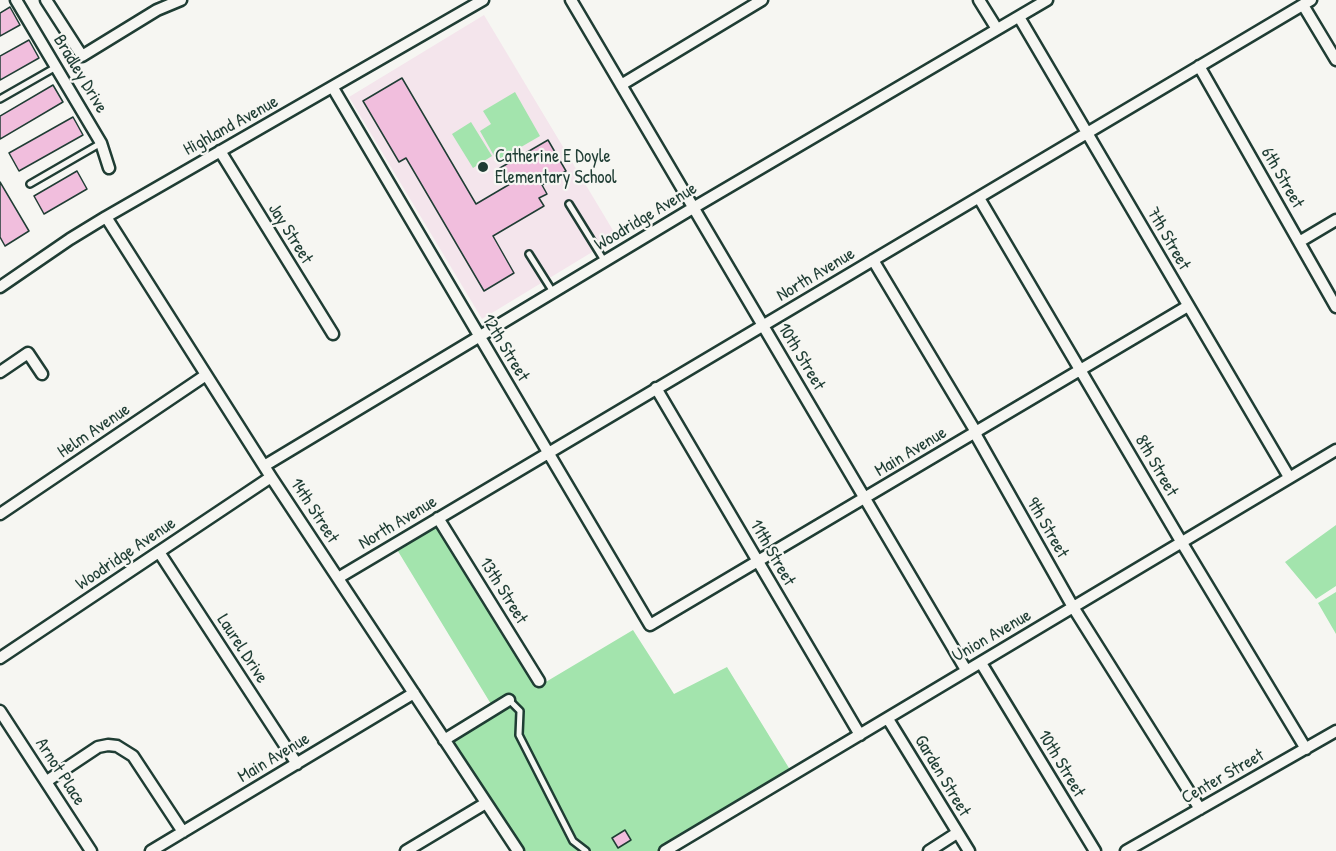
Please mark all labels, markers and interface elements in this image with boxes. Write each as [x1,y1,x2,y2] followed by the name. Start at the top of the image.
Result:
[48,31,112,117] street label: Bradley Drive
[180,91,282,161] street label: Highland Avenue
[1256,144,1308,212] street label: 6th Street
[495,146,616,188] place label: Catherine E Doyle Elementary School
[476,160,490,174] marker: Catherine E Doyle Elementary School
[591,178,701,256] street label: Woodridge Avenue
[263,200,317,268] street label: Jay Street
[1141,204,1195,274] street label: 7th Street
[773,243,859,307] street label: North Avenue
[476,310,534,386] street label: 12th Street
[773,320,829,394] street label: 10th Street
[54,399,134,463] street label: Helm Avenue
[871,422,951,482] street label: Main Avenue
[1130,431,1182,501] street label: 8th Street
[285,474,343,548] street label: 14th Street
[355,491,441,555] street label: North Avenue
[1021,494,1073,562] street label: 9th Street
[72,513,180,595] street label: Woodridge Avenue
[744,516,800,590] street label: 11th Street
[474,554,532,628] street label: 13th Street
[949,605,1035,667] street label: Union Avenue
[212,610,272,688] street label: Laurel Drive
[1033,727,1089,801] street label: 10th Street
[234,728,314,788] street label: Main Avenue
[909,731,975,821] street label: Garden Street
[30,734,90,810] street label: Arnot Place
[1178,745,1268,809] street label: Center Street

